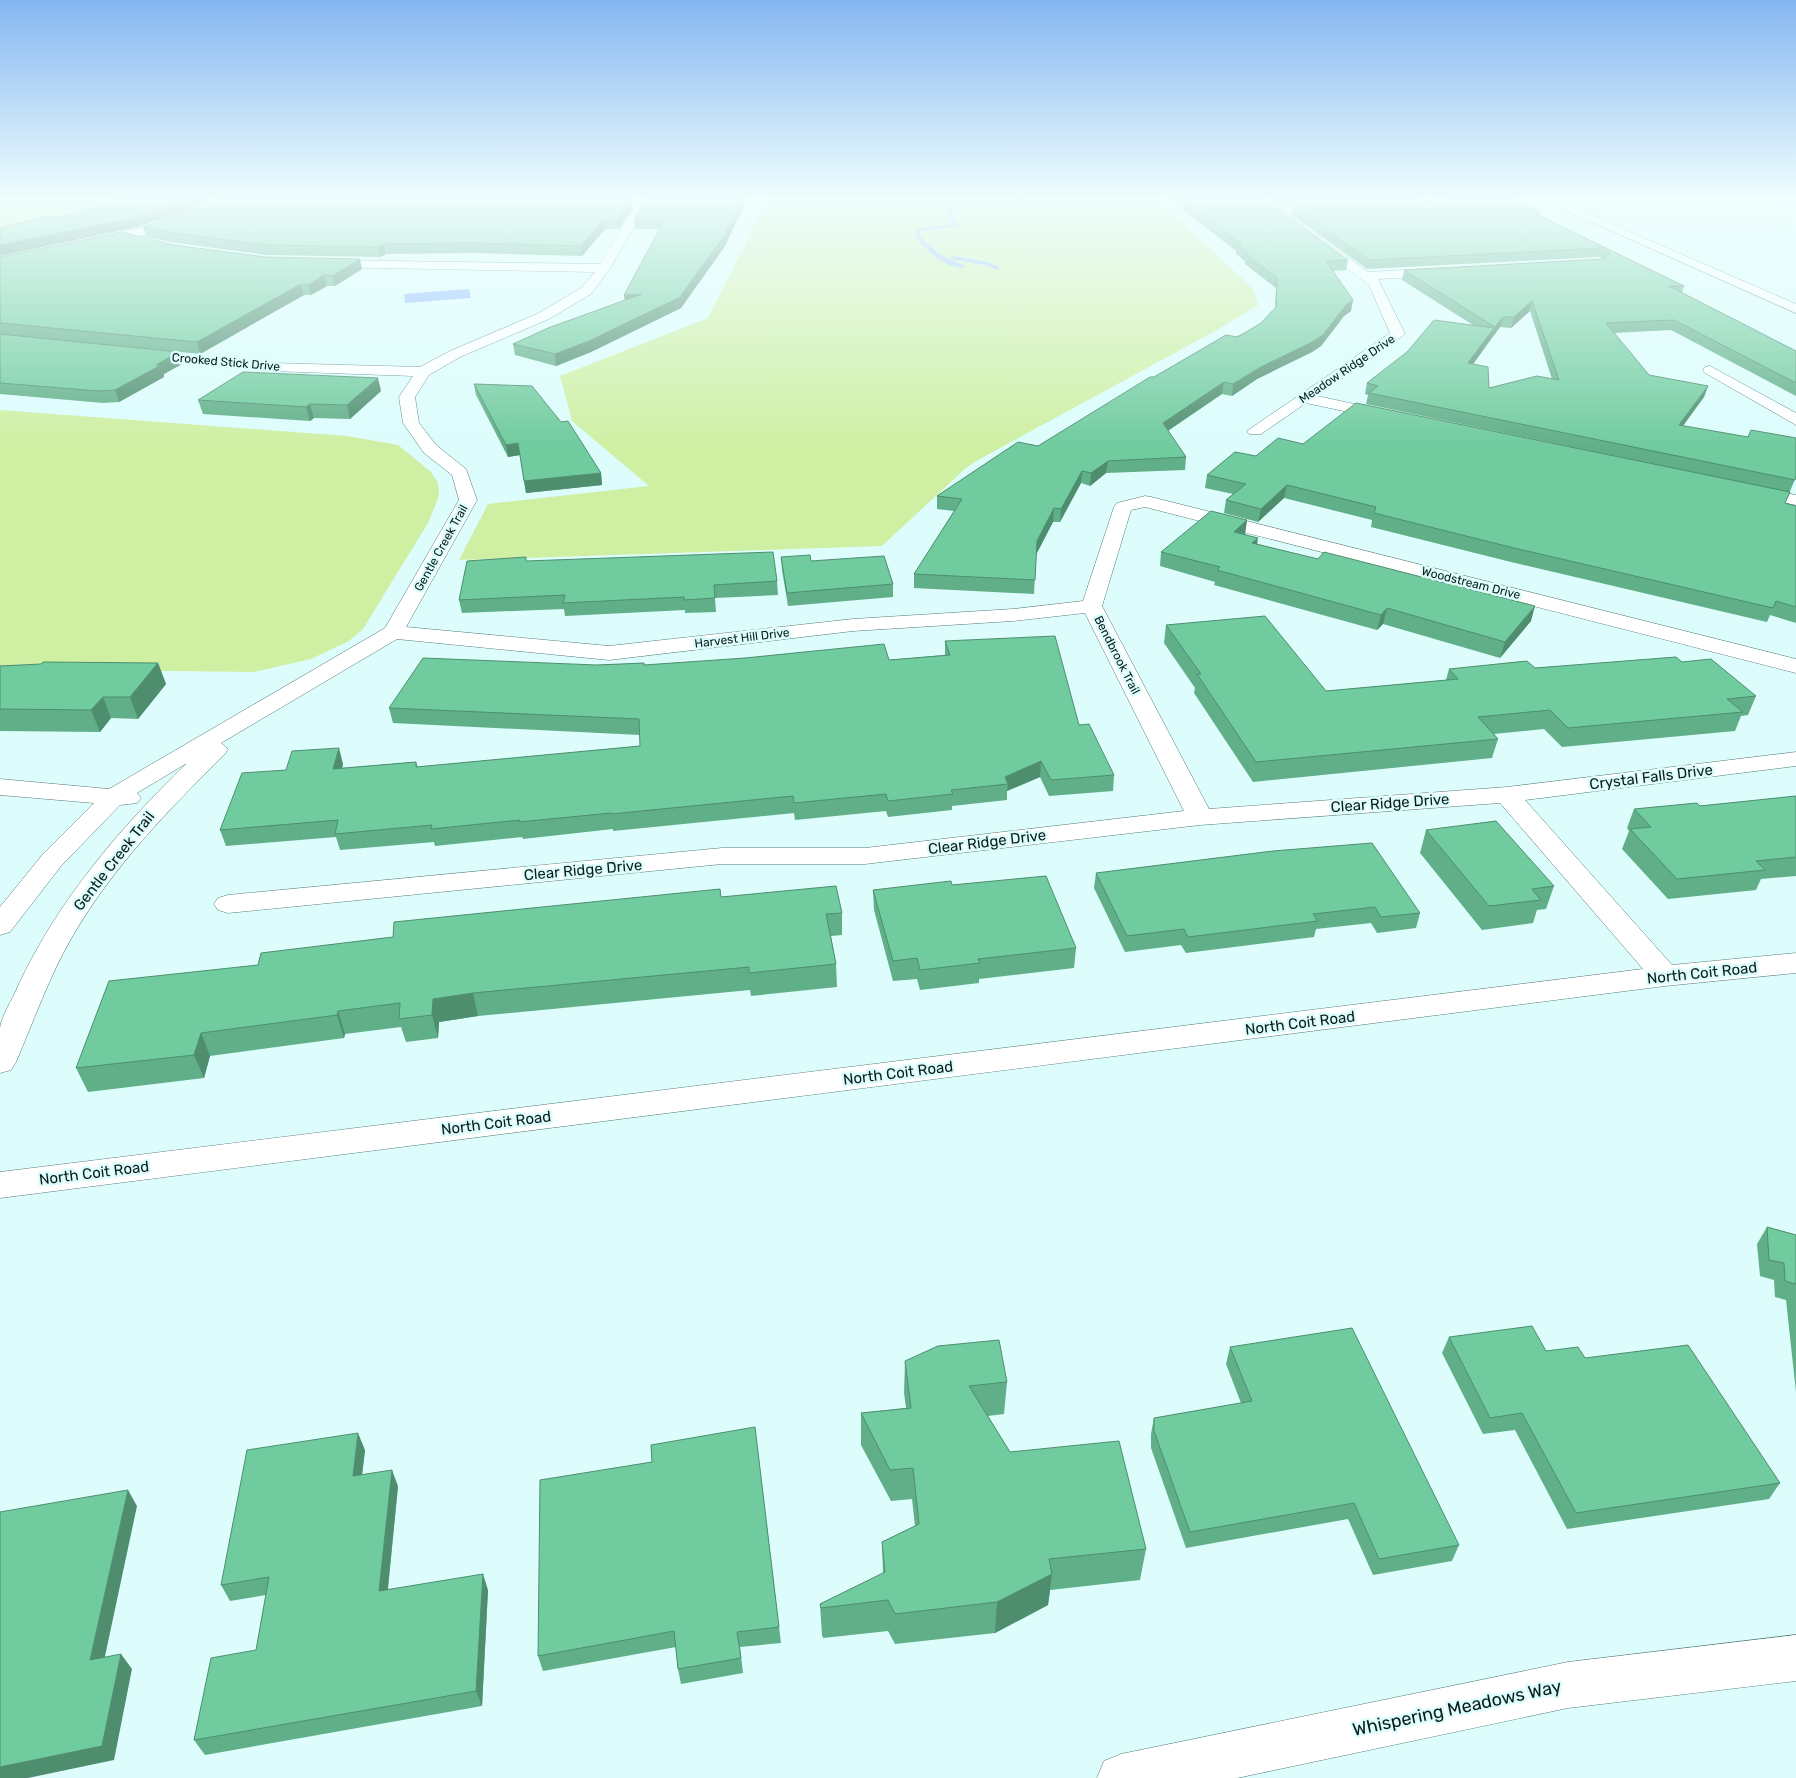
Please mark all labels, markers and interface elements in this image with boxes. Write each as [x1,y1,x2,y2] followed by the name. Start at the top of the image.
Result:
[1296,332,1398,406] street label: Meadow Ridge Drive
[171,350,281,374] street label: Crooked Stick Drive
[411,502,471,594] street label: Gentle Creek Trail
[1420,564,1522,602] street label: Woodstream Drive
[1091,613,1143,697] street label: Bendbrook Trail
[694,625,791,651] street label: Harvest Hill Drive
[1588,761,1714,793] street label: Crystal Falls Drive
[1330,790,1450,816] street label: Clear Ridge Drive
[70,808,158,914] street label: Gentle Creek Trail
[927,826,1047,858] street label: Clear Ridge Drive
[523,856,643,884] street label: Clear Ridge Drive
[1646,958,1758,988] street label: North Coit Road
[1244,1007,1356,1039] street label: North Coit Road
[842,1057,954,1089] street label: North Coit Road
[440,1107,552,1139] street label: North Coit Road
[38,1157,150,1189] street label: North Coit Road
[1350,1675,1564,1741] street label: Whispering Meadows Way

